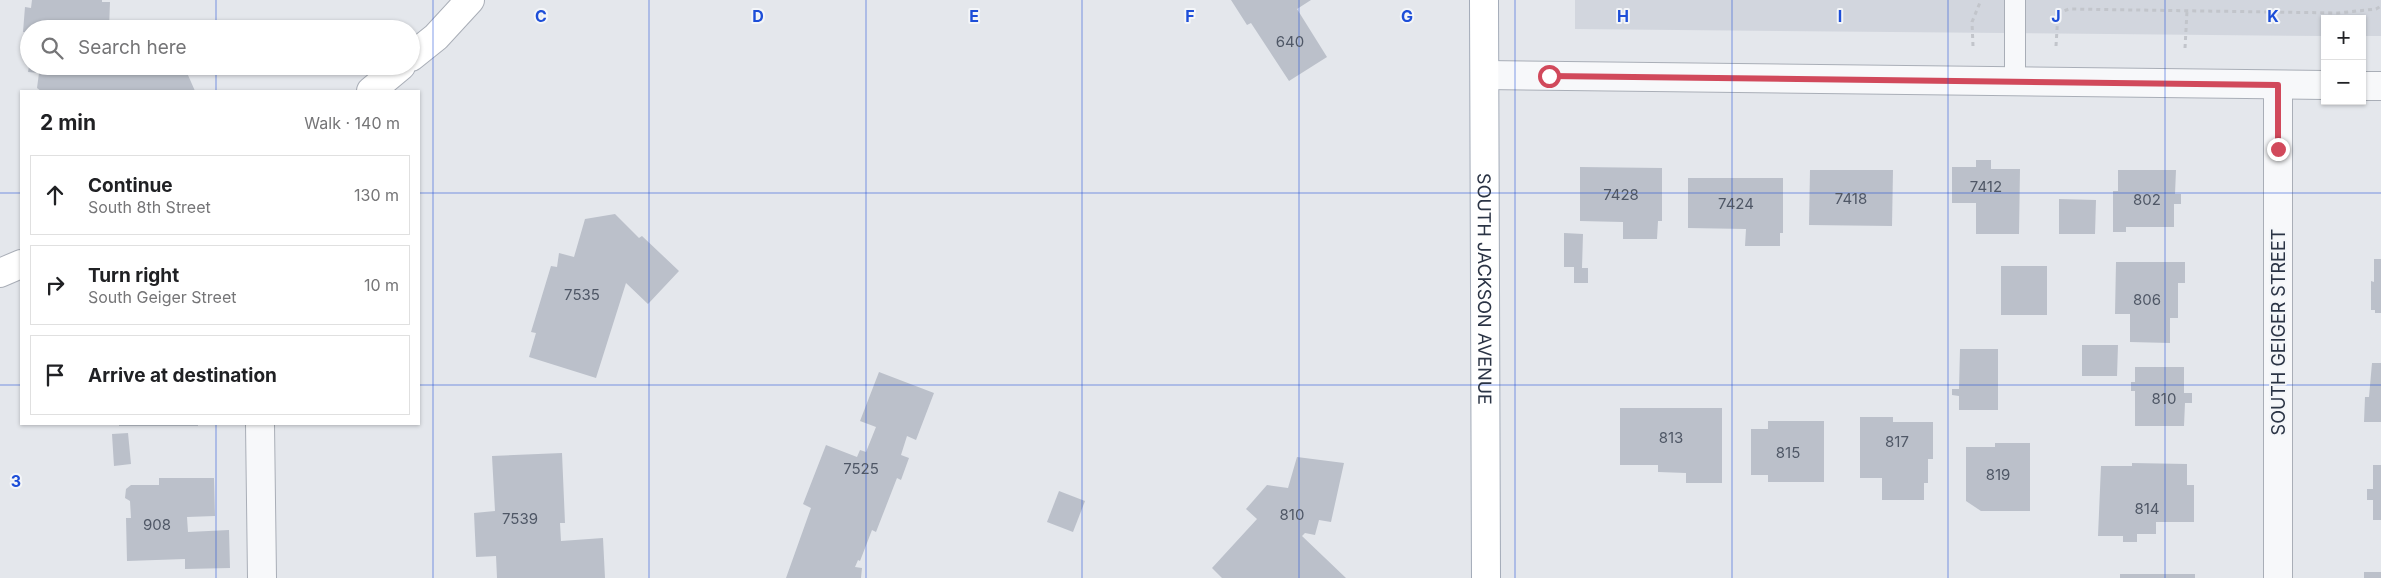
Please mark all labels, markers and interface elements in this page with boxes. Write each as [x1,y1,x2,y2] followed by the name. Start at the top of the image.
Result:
[535,6,547,26] text: C
[752,6,764,26] text: D
[969,6,979,26] text: E
[1185,6,1195,26] text: F
[1401,6,1413,26] text: G
[1617,6,1629,26] text: H
[1838,6,1842,26] text: I
[2051,6,2061,26] text: J
[2267,6,2279,26] text: K
[2321,15,2366,105] map controls
[2321,15,2366,60] button: +
[20,20,420,75] search box
[1276,32,1304,51] house number: 640
[38,34,66,62] icon: search
[78,36,187,59] text: Search here
[2321,60,2366,105] button: −
[1538,65,1561,88] route start
[40,110,96,135] text: 2 min
[304,113,400,133] text: Walk · 140 m
[2267,138,2290,161] route end
[1474,173,1496,405] street label: SOUTH JACKSON AVENUE
[88,174,173,197] text: Continue
[1970,177,2002,196] house number: 7412
[41,181,69,209] icon: ahead
[354,185,399,205] text: 130 m
[1603,185,1639,204] house number: 7428
[1835,189,1867,208] house number: 7418
[2133,190,2161,209] house number: 802
[1718,194,1754,213] house number: 7424
[88,197,211,217] text: South 8th Street
[2268,229,2289,435] street label: SOUTH GEIGER STREET
[88,264,179,287] text: Turn right
[41,271,69,299] icon: right
[364,275,399,295] text: 10 m
[564,285,600,304] house number: 7535
[88,287,236,307] text: South Geiger Street
[2133,290,2161,309] house number: 806
[41,361,69,389] icon: arrive
[88,364,277,387] text: Arrive at destination
[2152,389,2176,408] house number: 810
[1659,428,1683,447] house number: 813
[1885,432,1909,451] house number: 817
[1776,443,1800,462] house number: 815
[843,459,879,478] house number: 7525
[1986,465,2010,484] house number: 819
[11,471,21,491] text: 3
[2134,499,2160,518] house number: 814
[1280,505,1304,524] house number: 810
[502,509,538,528] house number: 7539
[143,515,171,534] house number: 908

